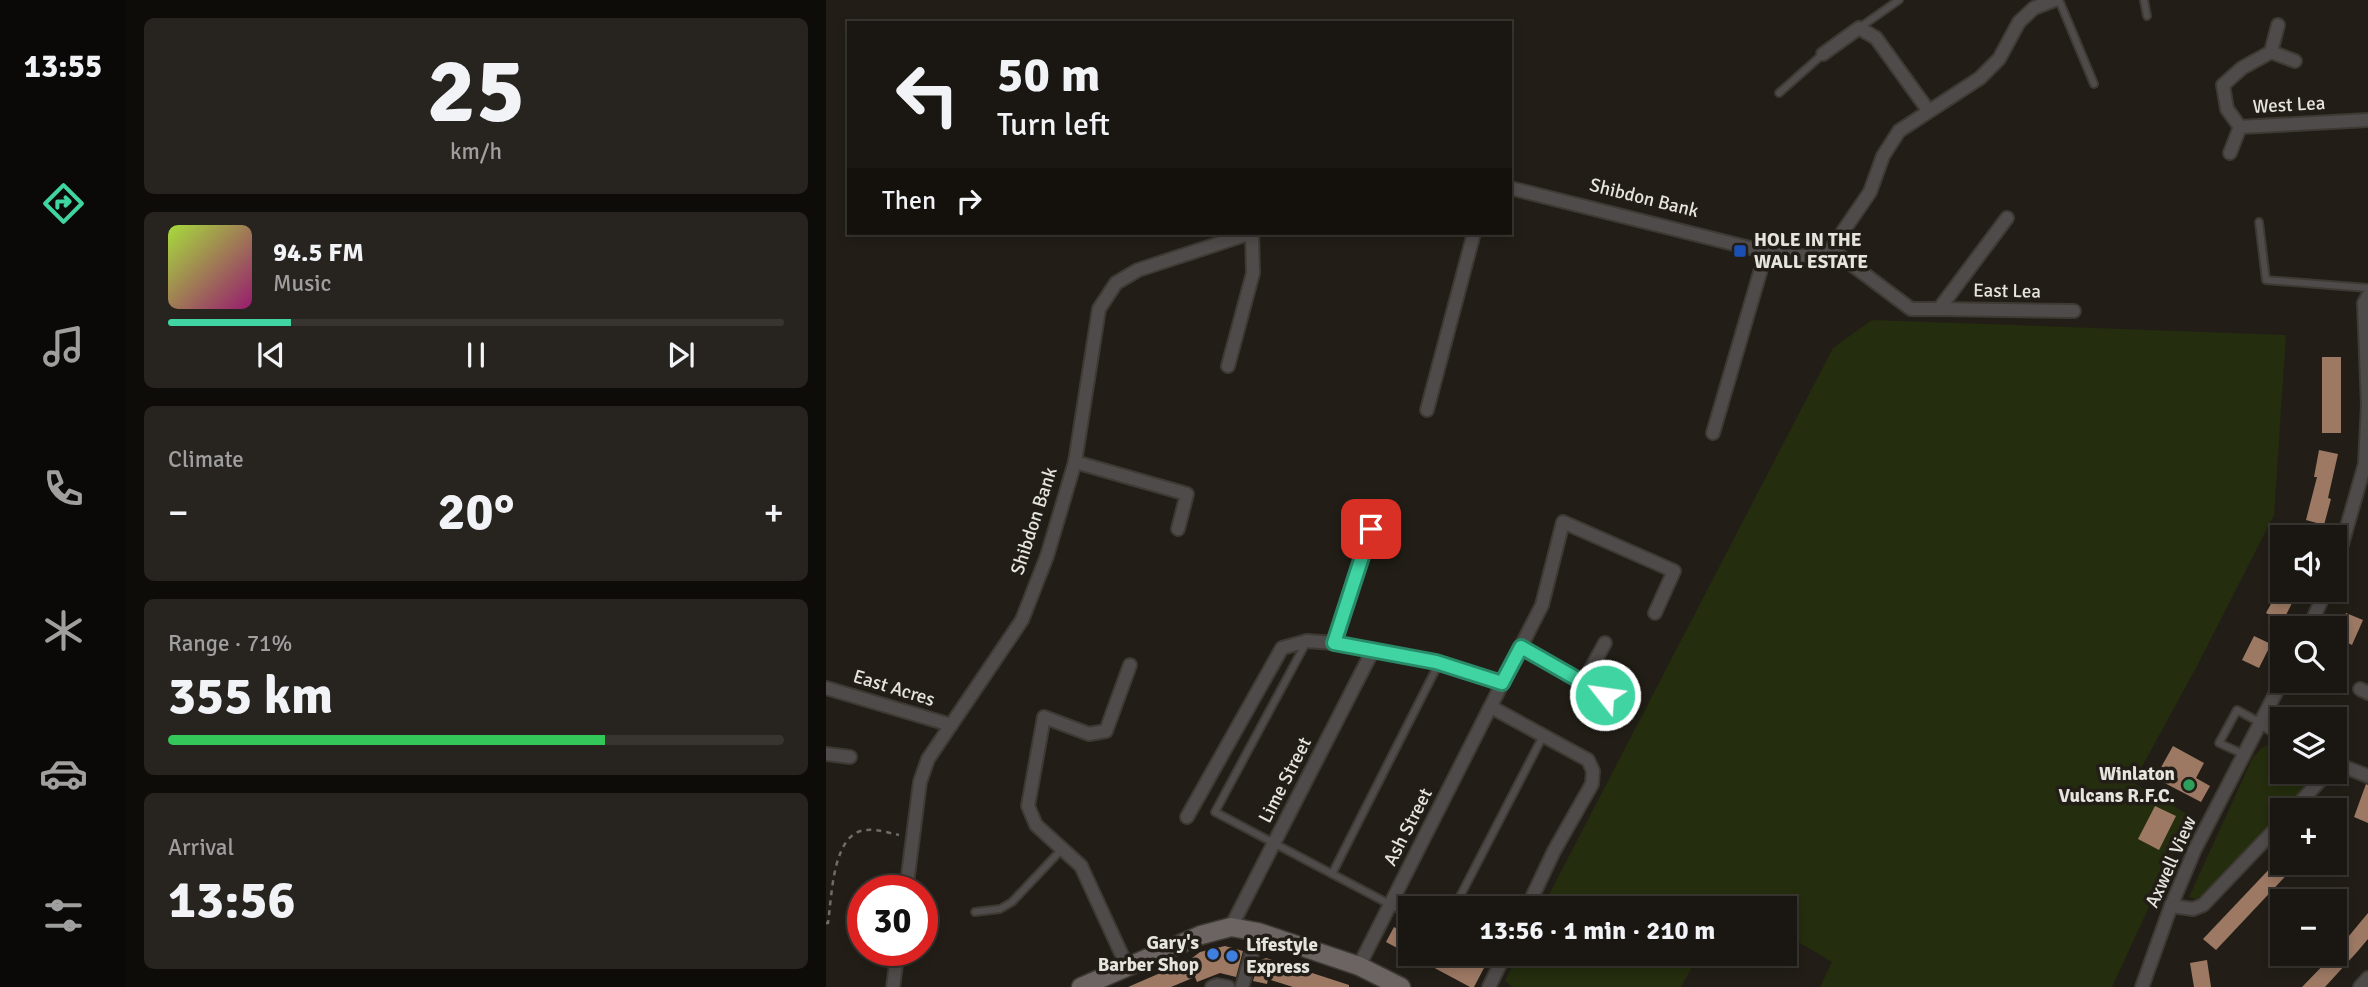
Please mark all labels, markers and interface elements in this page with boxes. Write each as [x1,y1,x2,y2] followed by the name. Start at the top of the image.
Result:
[427,35,525,148] text: 25
[997,45,1100,105] text: 50 m
[24,47,102,86] text: 13:55
[882,49,973,140] icon: left
[2252,91,2326,119] street label: West Lea
[997,105,1110,144] text: Turn left
[450,137,502,166] text: km/h
[1587,173,1701,223] street label: Shibdon Bank
[39,179,88,228] icon: directions
[950,182,988,220] icon: right
[882,185,936,217] text: Then
[1754,228,1868,274] place label: HOLE IN THE WALL ESTATE
[273,237,364,269] text: 94.5 FM
[1732,243,1748,259] marker: HOLE IN THE WALL ESTATE
[273,269,331,298] text: Music
[1973,278,2041,304] street label: East Lea
[39,322,88,371] icon: music
[252,336,290,374] icon: previous
[457,336,495,374] icon: pause
[662,336,700,374] icon: next
[168,445,244,474] text: Climate
[39,464,88,513] icon: phone
[1005,464,1063,578] street label: Shibdon Bank
[438,480,514,544] text: 20°
[168,489,189,536] text: −
[763,489,784,536] text: +
[1341,499,1401,559] pin
[1352,510,1390,548] icon: arrive
[2270,525,2347,966] map controls
[2270,525,2347,602] button: sound
[39,606,88,655] icon: climate
[2270,616,2347,693] button: search
[168,629,292,658] text: Range · 71%
[1568,658,1642,732] position arrow
[168,664,333,728] text: 355 km
[850,664,938,712] street label: East Acres
[2270,707,2347,784] button: layers
[1253,733,1317,827] street label: Lime Street
[39,749,88,798] icon: car
[2058,762,2175,808] place label: Winlaton Vulcans R.F.C.
[2181,777,2197,793] marker: Winlaton Vulcans R.F.C.
[1378,784,1438,870] street label: Ash Street
[2270,798,2347,875] button: +
[2140,812,2202,912] street label: Axwell View
[168,833,234,862] text: Arrival
[168,868,296,932] text: 13:56
[847,875,938,966] speed limit sign: 30
[2270,889,2347,966] button: −
[39,891,88,940] icon: filters
[1480,915,1715,947] text: 13:56 · 1 min · 210 m
[1098,931,1199,977] place label: Gary's Barber Shop
[1246,933,1318,979] place label: Lifestyle Express
[1205,946,1221,962] marker: Gary's Barber Shop
[1224,948,1240,964] marker: Lifestyle Express

